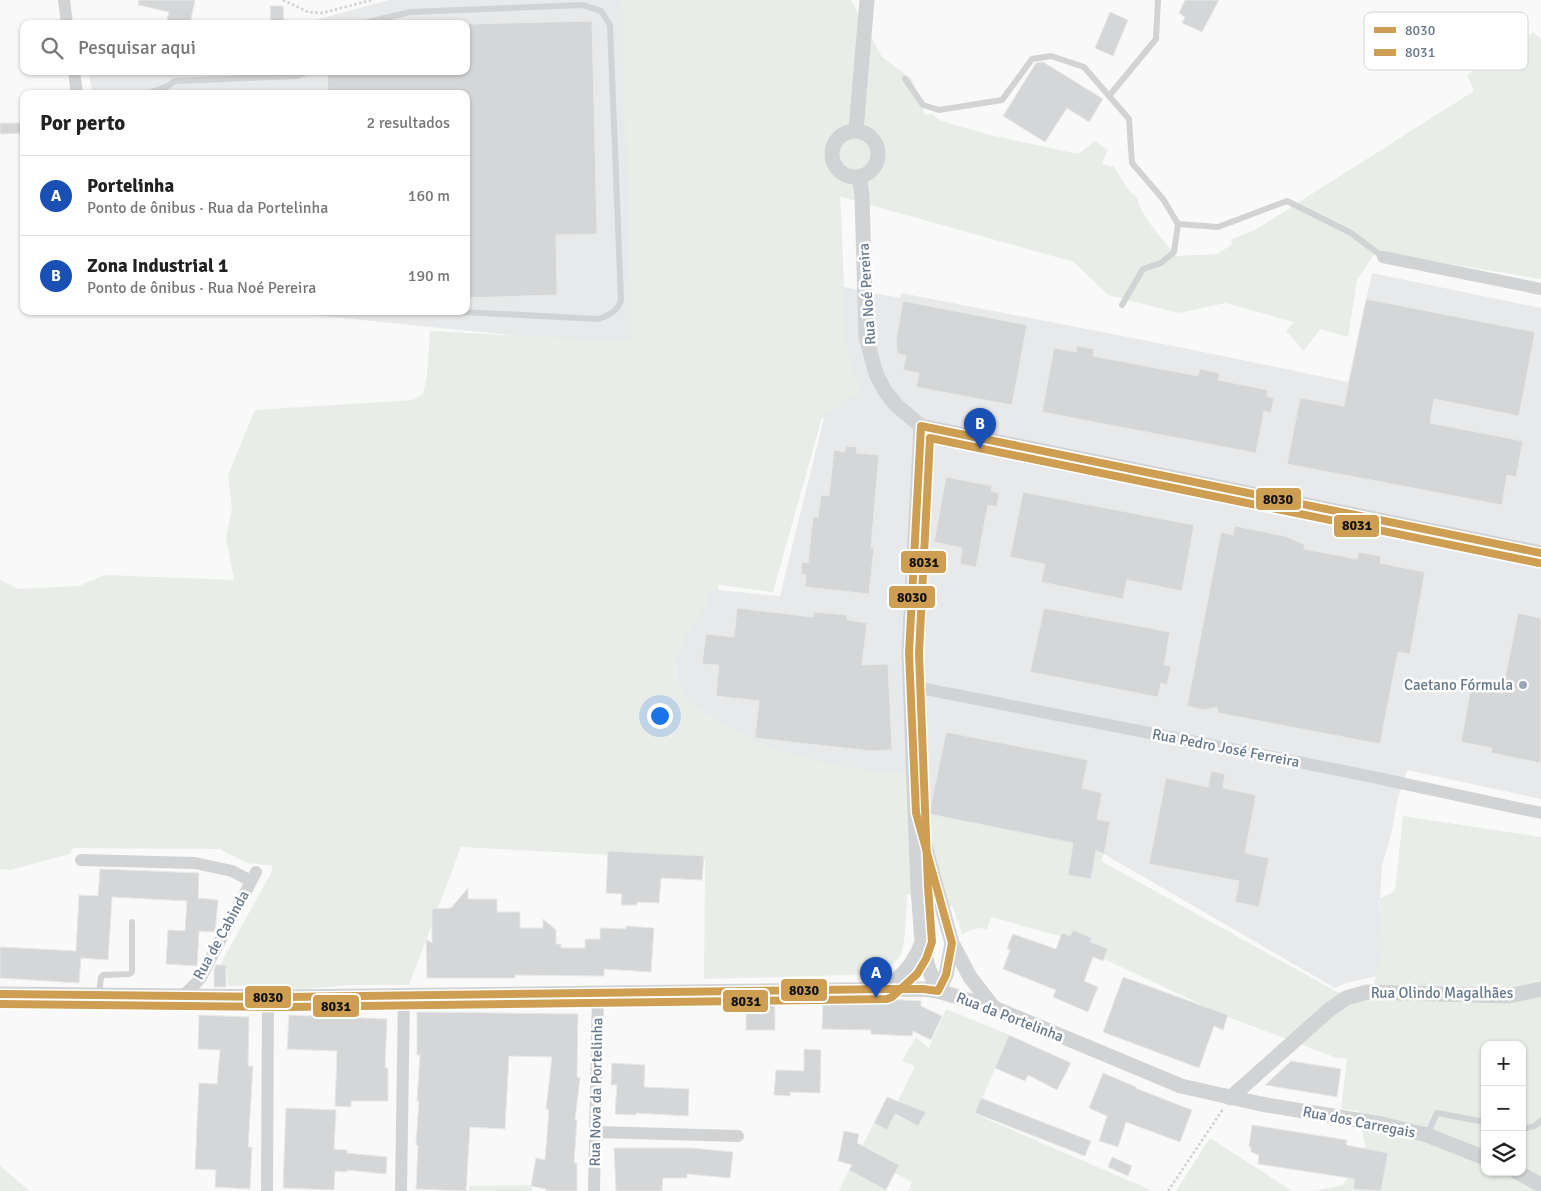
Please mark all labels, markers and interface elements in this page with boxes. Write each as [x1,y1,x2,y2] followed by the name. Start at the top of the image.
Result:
[1364,12,1528,70] legend
[20,20,470,75] search box
[1405,22,1435,39] text: 8030
[38,34,66,62] icon: search
[78,36,196,60] text: Pesquisar aqui
[1405,44,1435,61] text: 8031
[40,110,125,136] text: Por perto
[367,113,450,133] text: 2 resultados
[87,174,174,198] text: Portelinha
[51,186,61,206] text: A
[408,186,450,206] text: 160 m
[87,198,328,218] text: Ponto de ônibus · Rua da Portelinha
[854,242,880,346] street label: Rua Noé Pereira
[87,254,228,278] text: Zona Industrial 1
[51,266,61,286] text: B
[408,266,450,286] text: 190 m
[87,278,316,298] text: Ponto de ônibus · Rua Noé Pereira
[964,408,996,449] pin: B
[1255,487,1302,511] line badge: 8030
[1263,491,1294,508] text: 8030
[1333,514,1380,538] line badge: 8031
[1342,517,1373,534] text: 8031
[900,550,947,574] line badge: 8031
[909,554,940,571] text: 8031
[888,585,936,609] line badge: 8030
[897,589,928,606] text: 8030
[1404,676,1513,694] place label: Caetano Fórmula
[1517,679,1529,691] marker: Caetano Fórmula
[647,703,673,729] your location
[1151,725,1301,771] street label: Rua Pedro José Ferreira
[189,887,253,983] street label: Rua de Cabinda
[860,957,892,998] pin: A
[780,978,828,1002] line badge: 8030
[789,982,820,999] text: 8030
[1371,984,1514,1002] street label: Rua Olindo Magalhães
[244,985,292,1009] line badge: 8030
[954,988,1066,1046] street label: Rua da Portelinha
[253,989,284,1006] text: 8030
[722,989,769,1013] line badge: 8031
[731,993,762,1010] text: 8031
[312,994,360,1018] line badge: 8031
[321,998,352,1015] text: 8031
[586,1017,606,1167] street label: Rua Nova da Portelinha
[1481,1041,1526,1176] map controls
[1481,1041,1526,1086] button: +
[1481,1086,1526,1131] button: −
[1301,1102,1417,1142] street label: Rua dos Carregais
[1481,1131,1526,1176] button: layers

